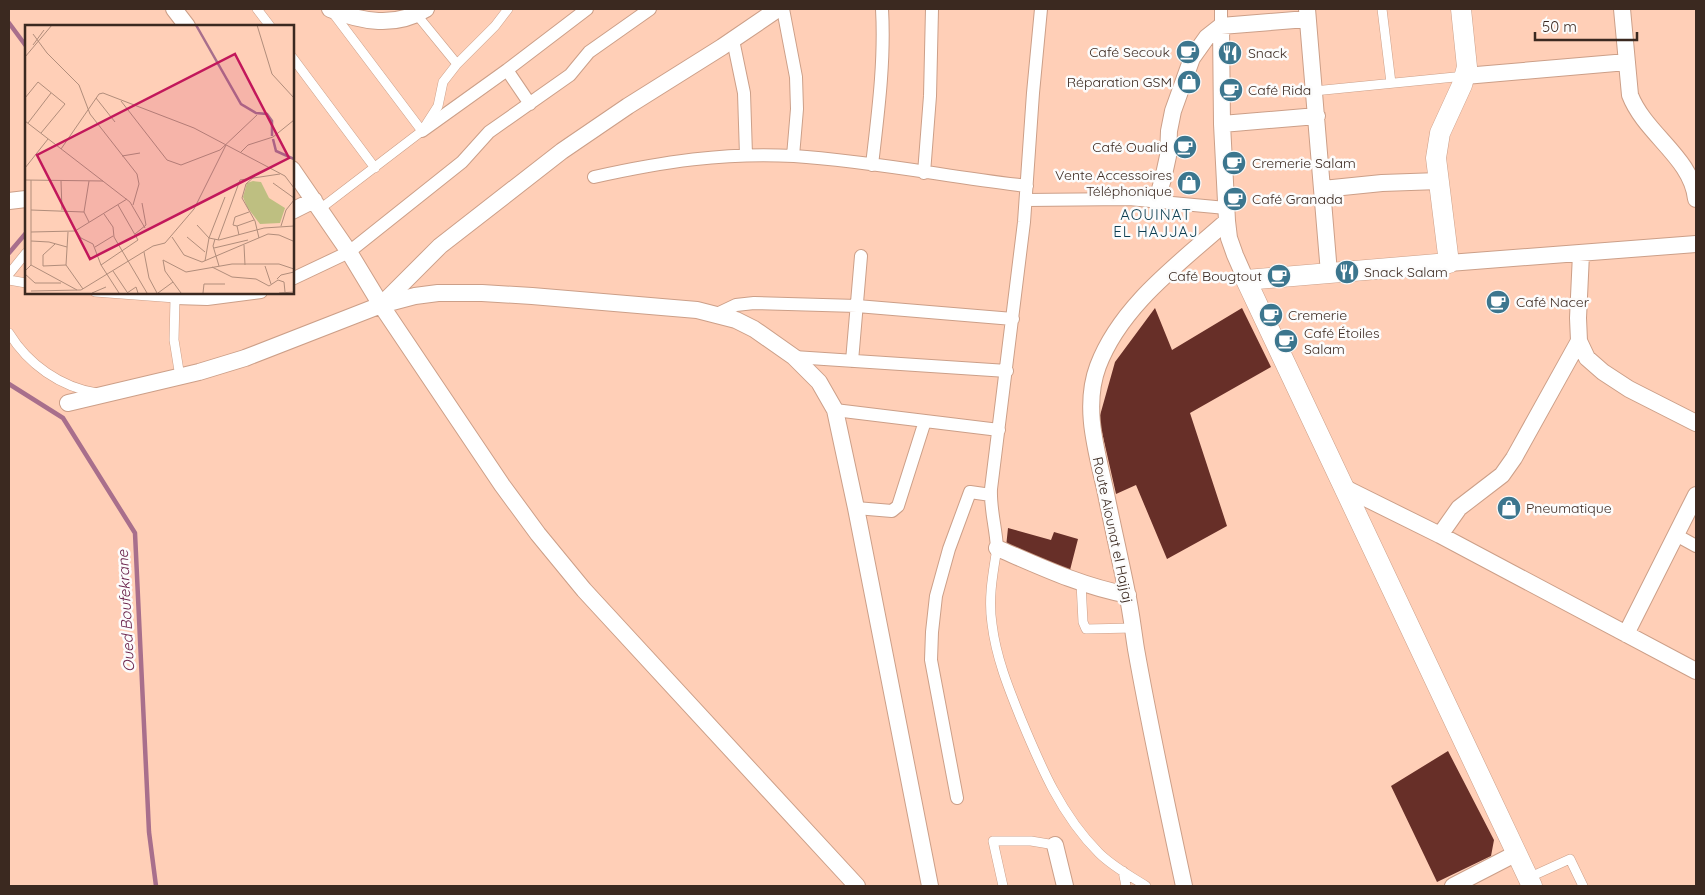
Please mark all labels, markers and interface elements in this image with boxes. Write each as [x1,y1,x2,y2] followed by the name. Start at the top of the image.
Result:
[1535,10,1638,42] scale bar
[1542,17,1577,36] text: 50 m
[25,25,294,294] inset map
[1175,39,1201,65] cafe icon: Café Secouk
[1217,40,1243,66] restaurant icon: Snack
[1089,43,1170,61] place label: Café Secouk
[1248,44,1287,62] place label: Snack
[1176,69,1202,95] shop icon: Réparation GSM
[1067,73,1172,91] place label: Réparation GSM
[1218,77,1244,103] cafe icon: Café Rida
[1248,81,1311,99] place label: Café Rida
[1172,134,1198,160] cafe icon: Café Oualid
[1092,138,1168,156] place label: Café Oualid
[1221,150,1247,176] cafe icon: Cremerie Salam
[1252,154,1356,172] place label: Cremerie Salam
[1055,166,1172,200] place label: Vente Accessoires Téléphonique
[1176,170,1202,196] shop icon: Vente Accessoires Téléphonique
[1222,186,1248,212] cafe icon: Café Granada
[1252,190,1343,208] place label: Café Granada
[1113,205,1199,241] district label: AOUINAT EL HAJJAJ
[1334,259,1360,285] restaurant icon: Snack Salam
[1266,263,1292,289] cafe icon: Café Bougtout
[1364,263,1448,281] place label: Snack Salam
[1168,267,1262,285] place label: Café Bougtout
[1485,289,1511,315] cafe icon: Café Nacer
[1516,293,1590,311] place label: Café Nacer
[1258,302,1284,328] cafe icon: Cremerie
[1288,306,1347,324] place label: Cremerie
[1304,324,1380,358] place label: Café Étoiles Salam
[1273,328,1299,354] cafe icon: Café Étoiles Salam
[1089,455,1137,605] street label: Route Aiounat el Hajjaj
[1496,495,1522,521] shop icon: Pneumatique
[1526,499,1612,517] place label: Pneumatique
[113,549,138,673] water label: Oued Boufekrane

